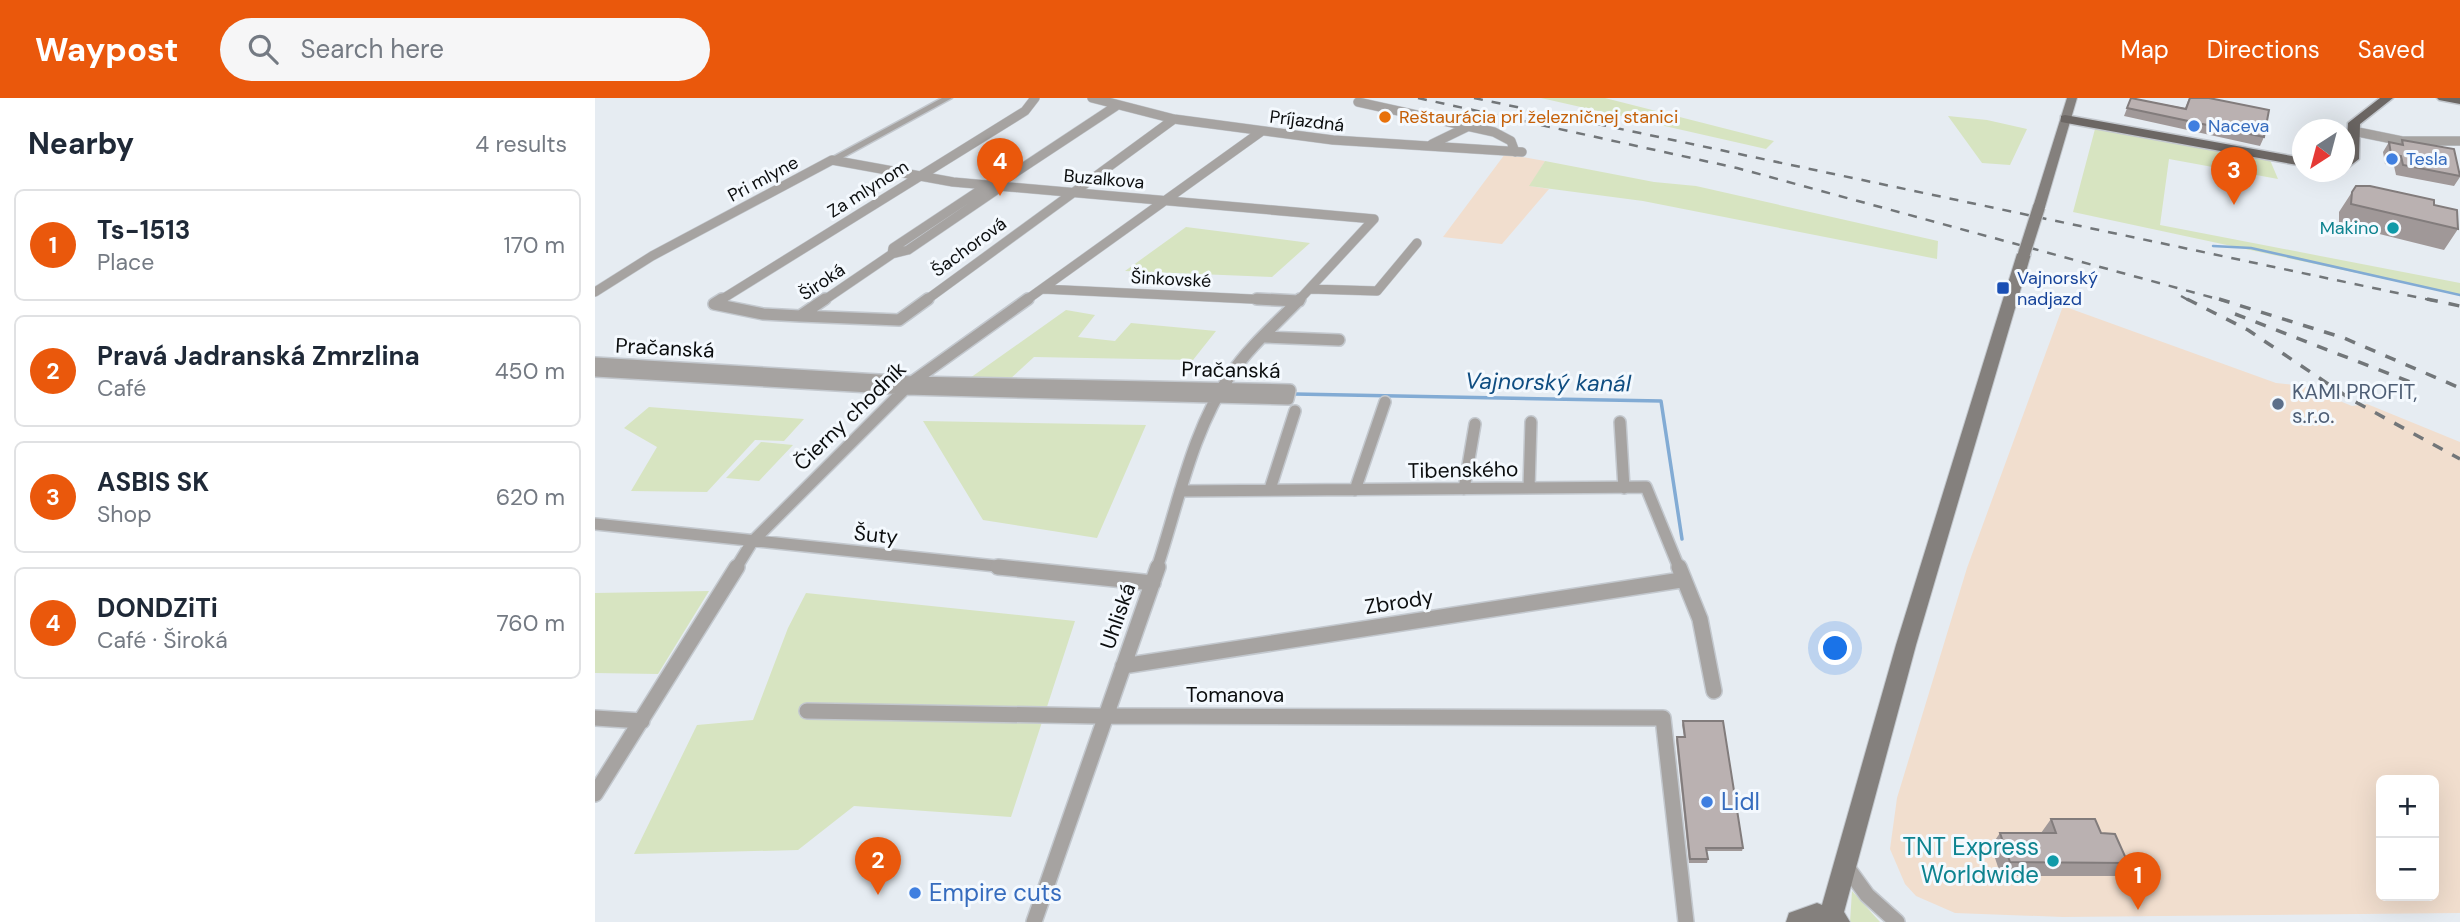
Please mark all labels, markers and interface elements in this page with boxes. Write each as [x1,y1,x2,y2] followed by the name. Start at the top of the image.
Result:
[220,18,710,81] search box
[35,28,178,71] text: Waypost
[244,30,282,68] icon: search
[300,32,444,66] text: Search here
[2121,34,2169,65] text: Map
[2207,34,2320,65] text: Directions
[2358,34,2425,65] text: Saved
[1268,105,1346,137] street label: Príjazdná
[1399,105,1678,129] place label: Reštaurácia pri železničnej stanici
[1377,109,1393,125] marker: Reštaurácia pri železničnej stanici
[2208,114,2269,138] place label: Naceva
[2186,118,2202,134] marker: Naceva
[2292,119,2355,182] north arrow
[28,124,134,163] text: Nearby
[475,129,567,159] text: 4 results
[977,138,1023,196] pin: 4
[2211,147,2257,205] pin: 3
[2406,147,2448,171] place label: Tesla
[723,150,803,208] street label: Pri mlyne
[2384,151,2400,167] marker: Tesla
[823,155,913,223] street label: Za mlynom
[1063,164,1145,194] street label: Buzalkova
[927,212,1011,282] street label: Šachorová
[97,213,190,247] text: Ts-1513
[2320,216,2379,240] place label: Makino
[2385,220,2401,236] marker: Makino
[49,230,57,260] text: 1
[504,230,565,260] text: 170 m
[97,247,154,277] text: Place
[794,258,850,306] street label: Široká
[1130,265,1212,293] street label: Šinkovské
[2017,266,2098,311] place label: Vajnorský nadjazd
[1995,280,2011,296] marker: Vajnorský nadjazd
[615,331,715,365] street label: Pračanská
[97,339,420,373] text: Pravá Jadranská Zmrzlina
[788,355,912,477] street label: Čierny chodník
[1181,355,1281,385] street label: Pračanská
[46,356,60,386] text: 2
[495,356,565,386] text: 450 m
[1465,366,1632,398] water label: Vajnorský kanál
[97,373,146,403] text: Café
[2292,378,2418,430] place label: KAMI PROFIT, s.r.o.
[2270,396,2286,412] marker: KAMI PROFIT, s.r.o.
[1407,455,1519,485] street label: Tibenského
[97,465,209,499] text: ASBIS SK
[46,482,60,512] text: 3
[496,482,565,512] text: 620 m
[97,499,152,529] text: Shop
[853,519,900,551] street label: Šuty
[1094,579,1142,653] street label: Uhliská
[1363,583,1436,621] street label: Zbrody
[97,591,218,625] text: DONDZiTi
[46,608,60,638] text: 4
[497,608,565,638] text: 760 m
[97,625,228,655] text: Café · Široká
[1818,631,1852,665] your location
[1186,681,1284,709] street label: Tomanova
[2376,775,2439,901] map controls
[2376,775,2439,838] button: +
[1721,786,1760,817] place label: Lidl
[1699,794,1715,810] marker: Lidl
[1902,831,2039,890] place label: TNT Express Worldwide
[855,837,901,895] pin: 2
[2376,838,2439,901] button: −
[2115,852,2161,910] pin: 1
[2045,853,2061,869] marker: TNT Express Worldwide
[929,877,1062,908] place label: Empire cuts
[907,885,923,901] marker: Empire cuts

